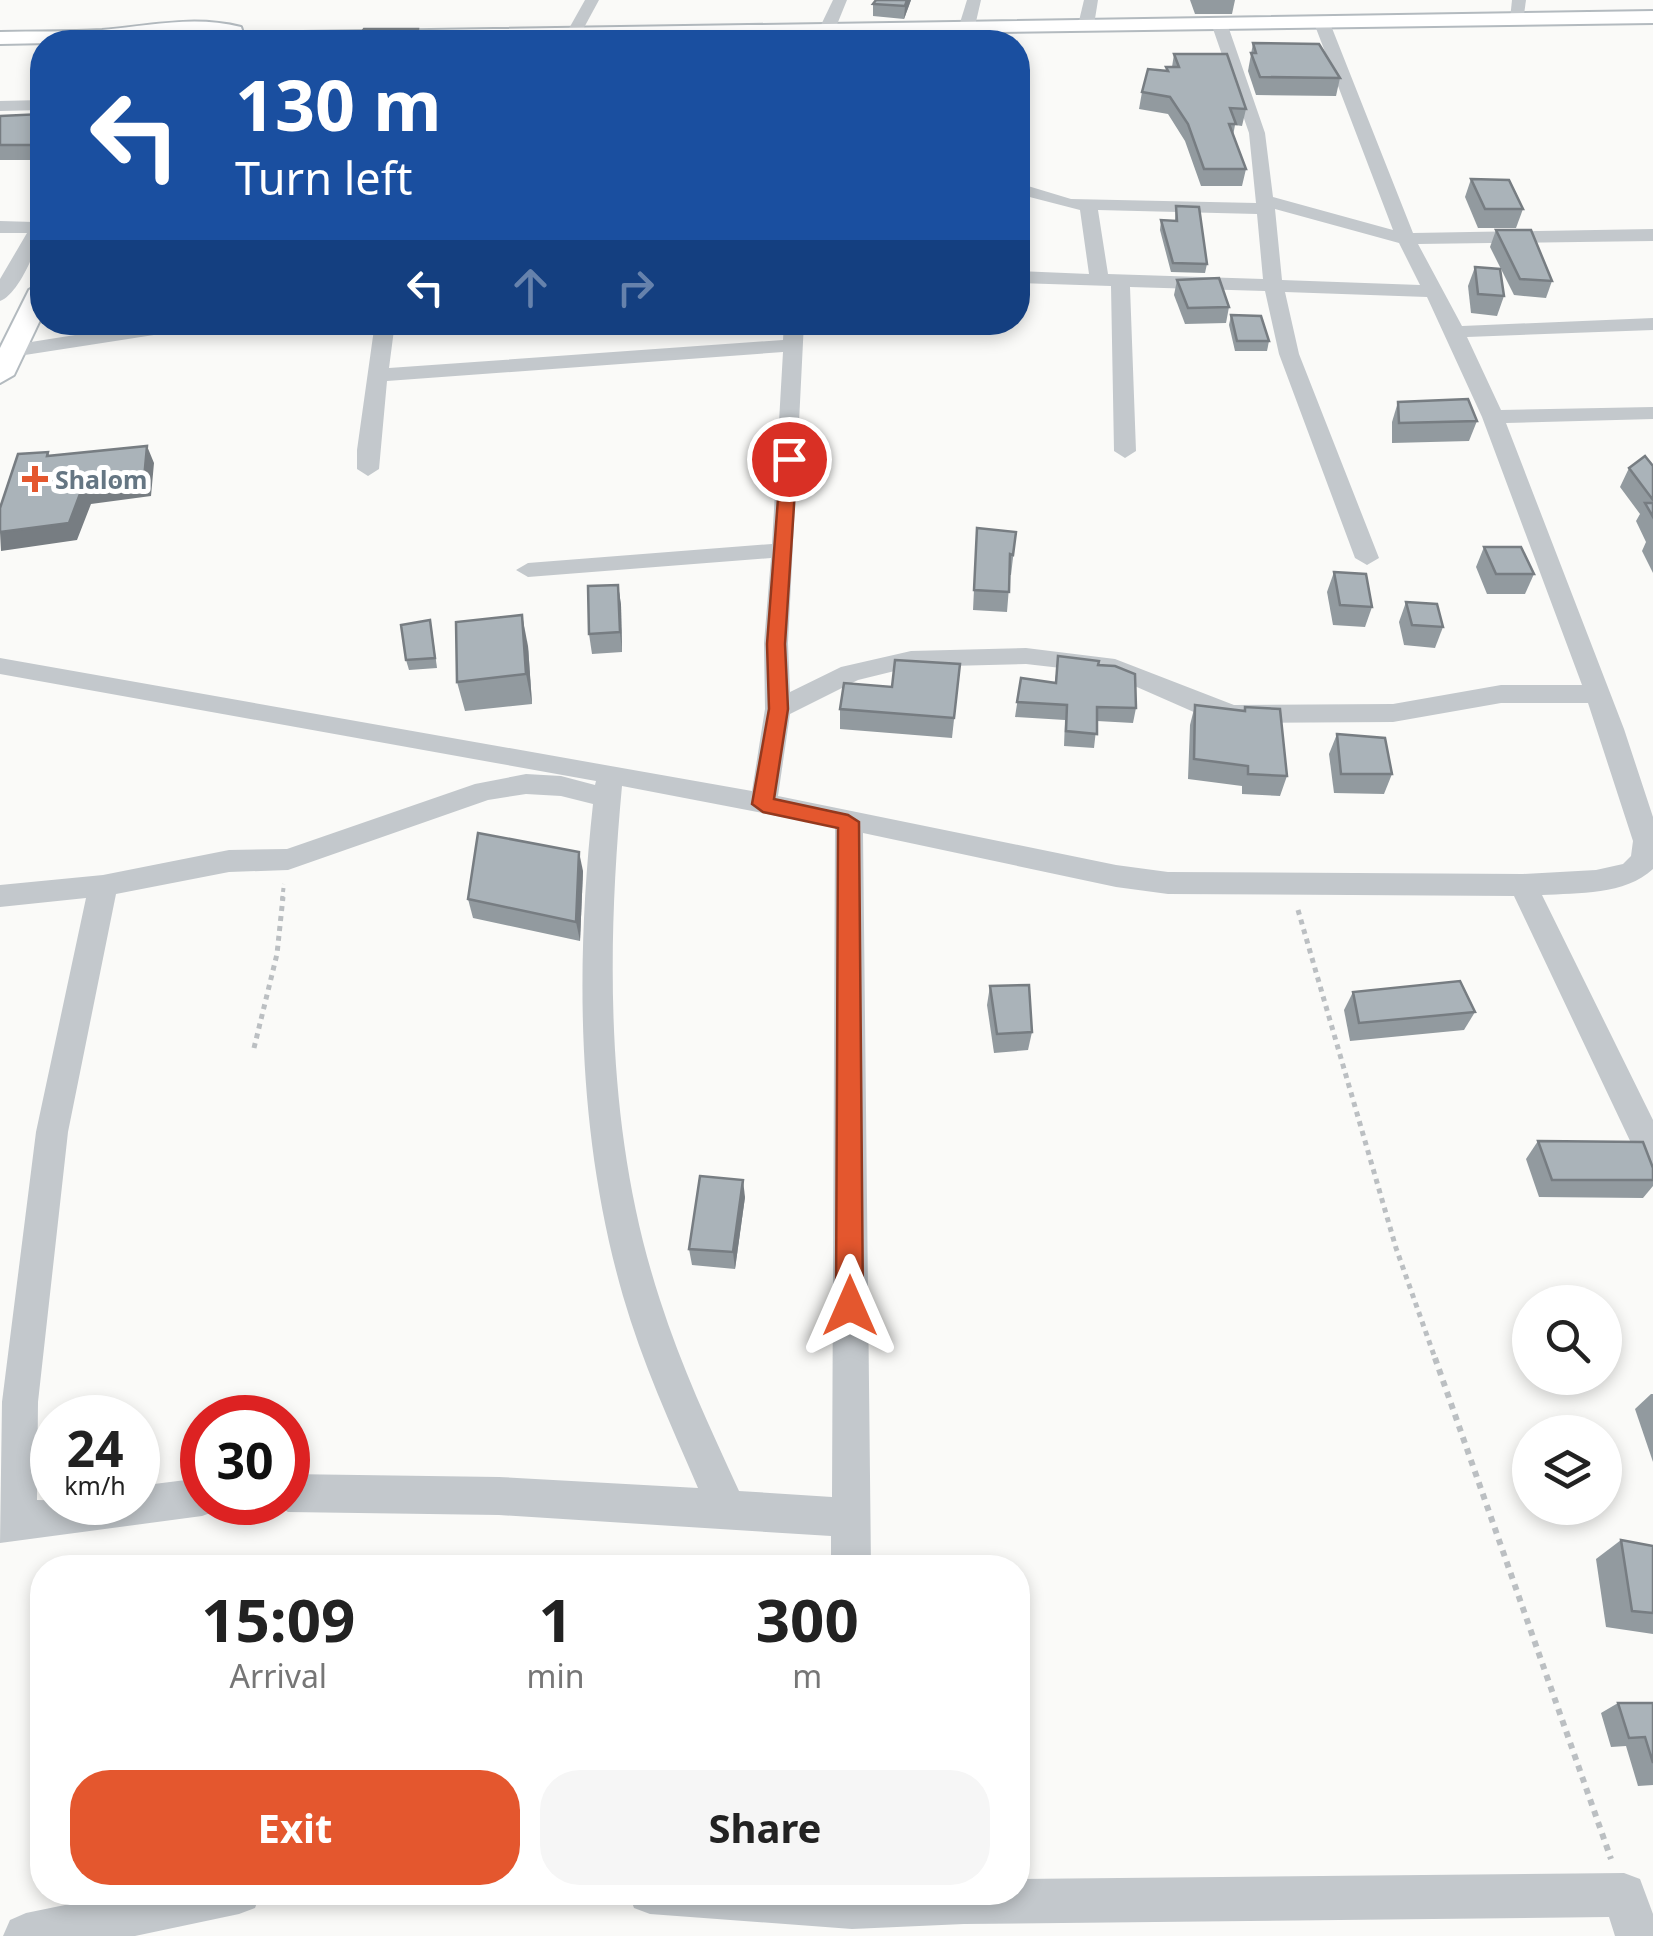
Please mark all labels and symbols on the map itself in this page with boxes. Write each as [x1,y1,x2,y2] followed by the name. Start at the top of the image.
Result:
[747,417,832,502] pin
[55,462,147,496] place label: Shalom
[24,468,46,490] marker: Shalom
[798,1254,902,1358] position arrow
[180,1395,310,1525] speed limit sign: 30

